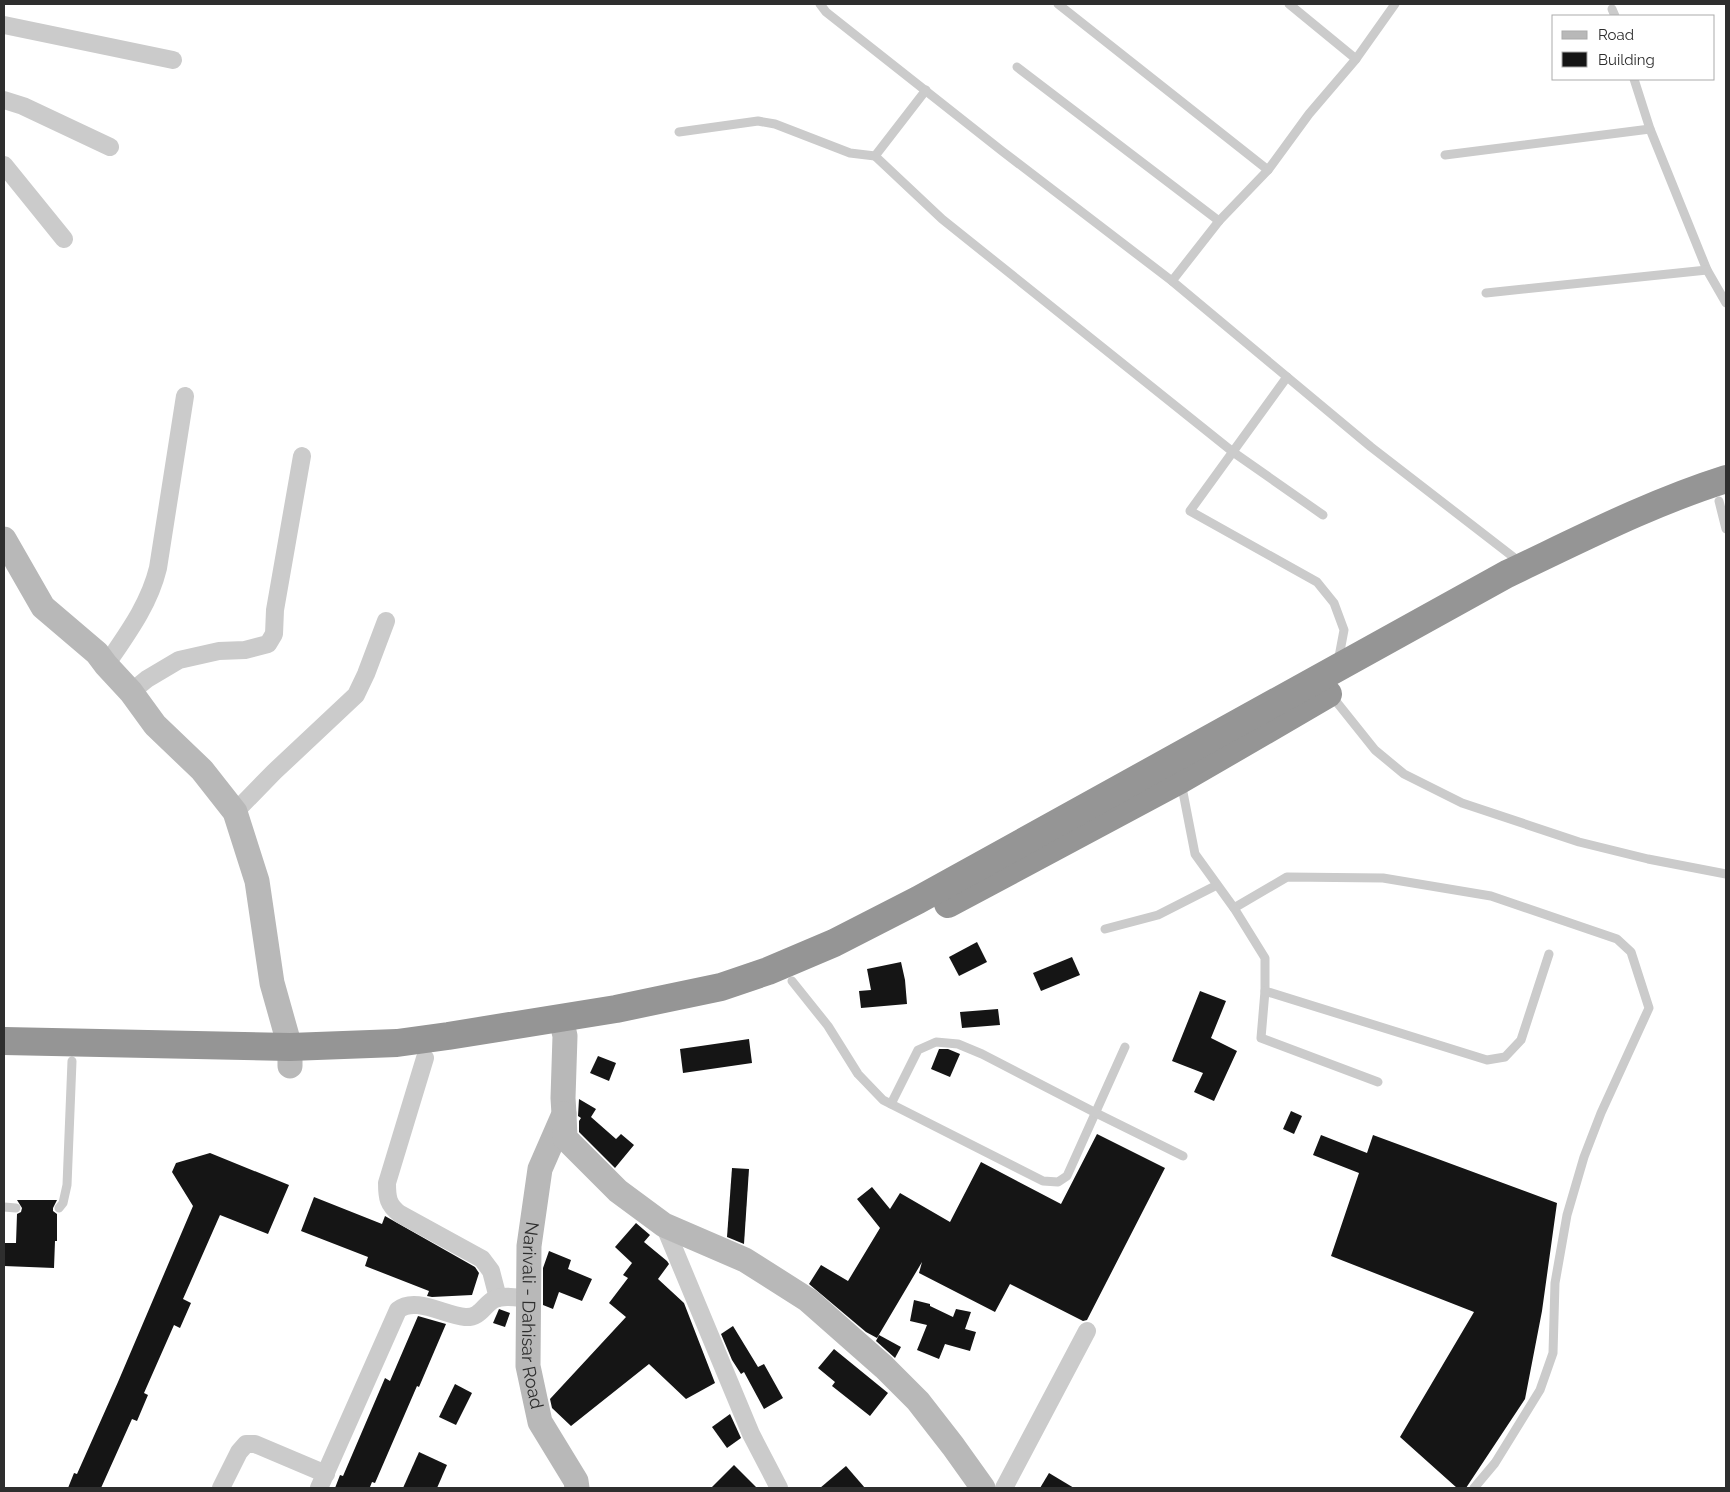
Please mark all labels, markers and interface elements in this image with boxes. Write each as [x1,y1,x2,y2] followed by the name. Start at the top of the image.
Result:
[1552,15,1715,80] legend
[1598,26,1634,44] text: Road
[1598,51,1655,69] text: Building
[518,1221,548,1411] street label: Narivali - Dahisar Road

